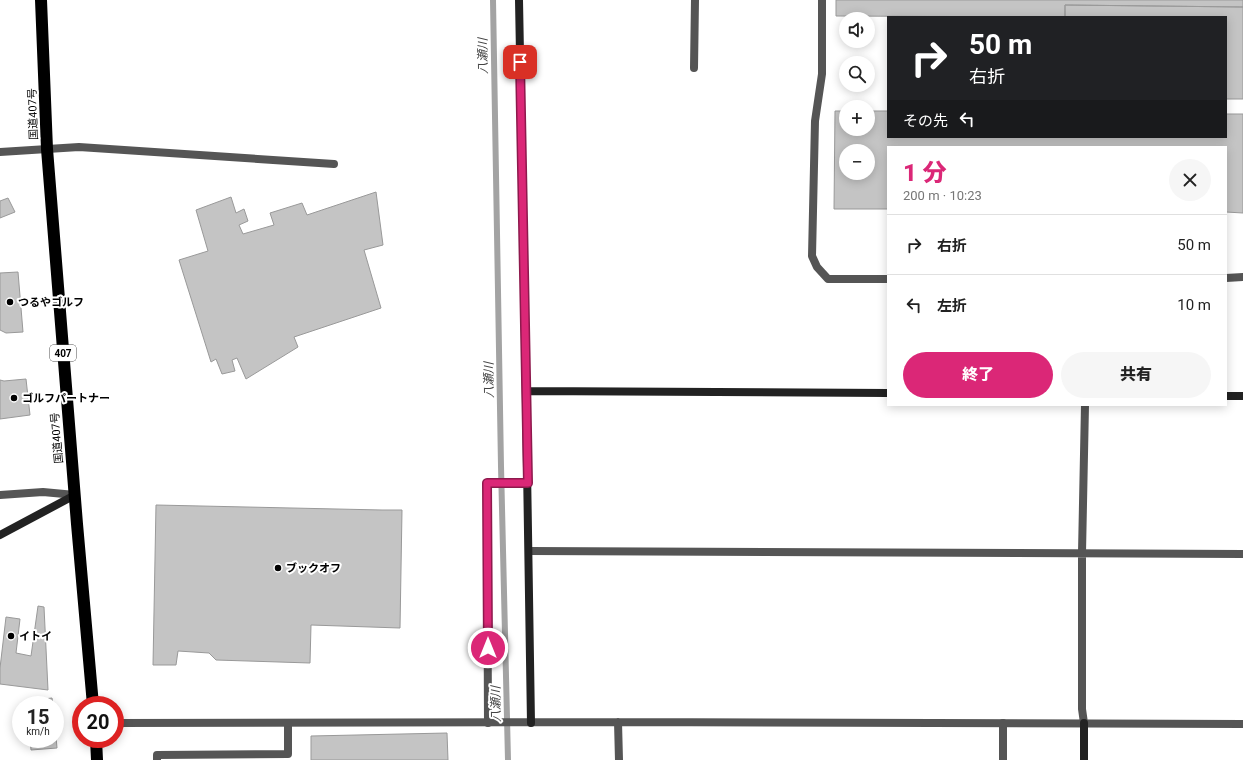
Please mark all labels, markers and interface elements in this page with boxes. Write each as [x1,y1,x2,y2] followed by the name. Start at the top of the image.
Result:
[839,12,875,180] map controls
[839,12,875,48] button: sound
[969,28,1032,61] text: 50 m
[903,32,955,84] icon: right
[476,36,490,74] water label: 八瀬川
[503,45,537,79] pin
[509,51,531,73] icon: arrive
[839,56,875,92] button: search
[969,66,1005,87] text: 右折
[26,88,40,140] street label: 国道407号
[839,100,875,136] button: +
[956,108,978,130] icon: left
[903,112,948,130] text: その先
[839,144,875,180] button: −
[903,159,947,187] text: 1 分
[1169,159,1211,201] button: close
[903,188,982,203] text: 200 m · 10:23
[903,234,925,256] icon: right
[1177,236,1211,254] text: 50 m
[937,237,967,255] text: 右折
[903,294,925,316] icon: left
[18,296,84,309] place label: つるやゴルフ
[1177,296,1211,314] text: 10 m
[5,297,15,307] marker: つるやゴルフ
[937,297,967,315] text: 左折
[50,345,76,361] road number: 407
[903,352,1053,398] button: 終了
[1061,352,1211,398] button: 共有
[482,360,496,398] water label: 八瀬川
[22,392,110,405] place label: ゴルフパートナー
[9,393,19,403] marker: ゴルフパートナー
[48,412,66,464] street label: 国道407号
[286,562,341,575] place label: ブックオフ
[273,563,283,573] marker: ブックオフ
[467,627,509,669] position arrow
[19,630,52,643] place label: イトイ
[6,631,16,641] marker: イトイ
[489,684,503,722] water label: 八瀬川
[72,696,124,748] speed limit sign: 20
[27,705,49,729] text: 15
[26,726,50,737] text: km/h

